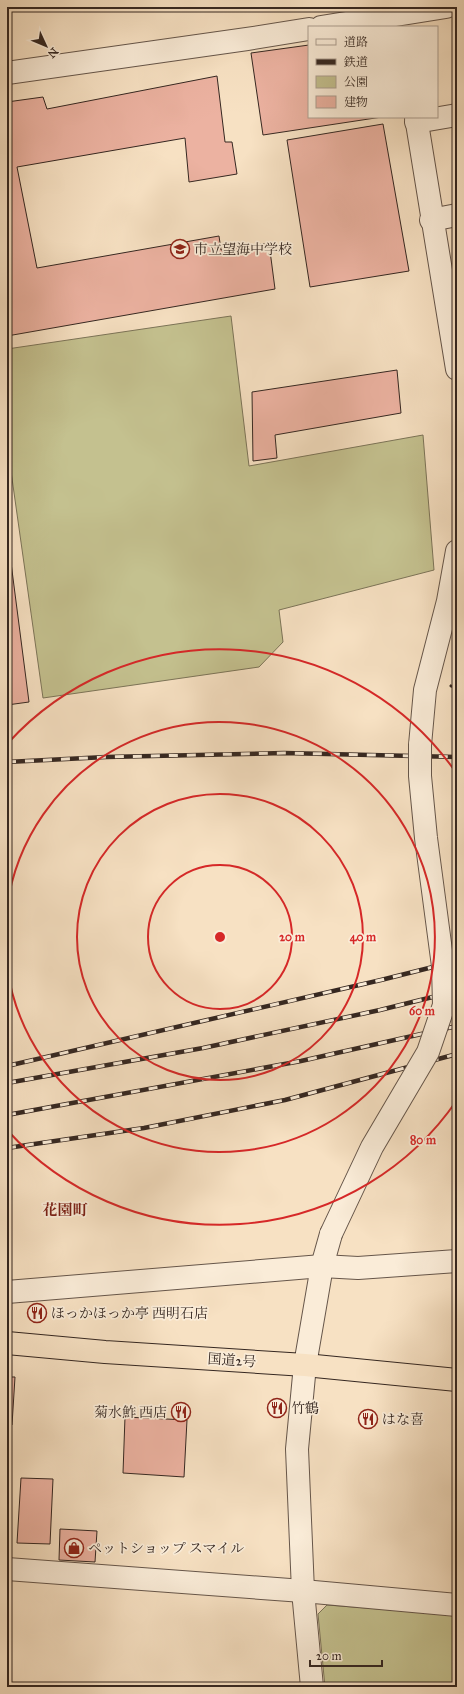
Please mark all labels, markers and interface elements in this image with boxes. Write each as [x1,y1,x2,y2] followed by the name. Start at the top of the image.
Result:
[26,26,66,66] north arrow
[308,26,438,118] legend
[344,35,368,49] text: 道路
[44,45,61,61] text: N
[343,55,368,69] text: 鉄道
[344,75,368,89] text: 公園
[344,95,368,109] text: 建物
[169,238,191,260] school or university icon: 市立望海中学校
[194,241,292,258] place label: 市立望海中学校
[213,930,227,944] centre of rings
[279,930,306,944] text: 20 m
[350,930,377,945] text: 40 m
[409,1004,436,1018] text: 60 m
[410,1133,437,1147] text: 80 m
[42,1201,88,1219] district label: 花園町
[26,1302,48,1324] restaurant icon: ほっかほっか亭 西明石店
[51,1305,208,1322] place label: ほっかほっか亭 西明石店
[207,1350,257,1371] street label: 国道2号
[266,1397,288,1419] restaurant icon: 竹鶴
[291,1400,319,1417] place label: 竹鶴
[170,1401,192,1423] restaurant icon: 菊水鮓 西店
[94,1404,167,1421] place label: 菊水鮓 西店
[357,1408,379,1430] restaurant icon: はな喜
[382,1411,424,1428] place label: はな喜
[63,1537,85,1559] shop icon: ペットショップ スマイル
[88,1540,244,1557] place label: ペットショップ スマイル
[310,1642,382,1668] scale bar
[316,1649,342,1663] text: 20 m

